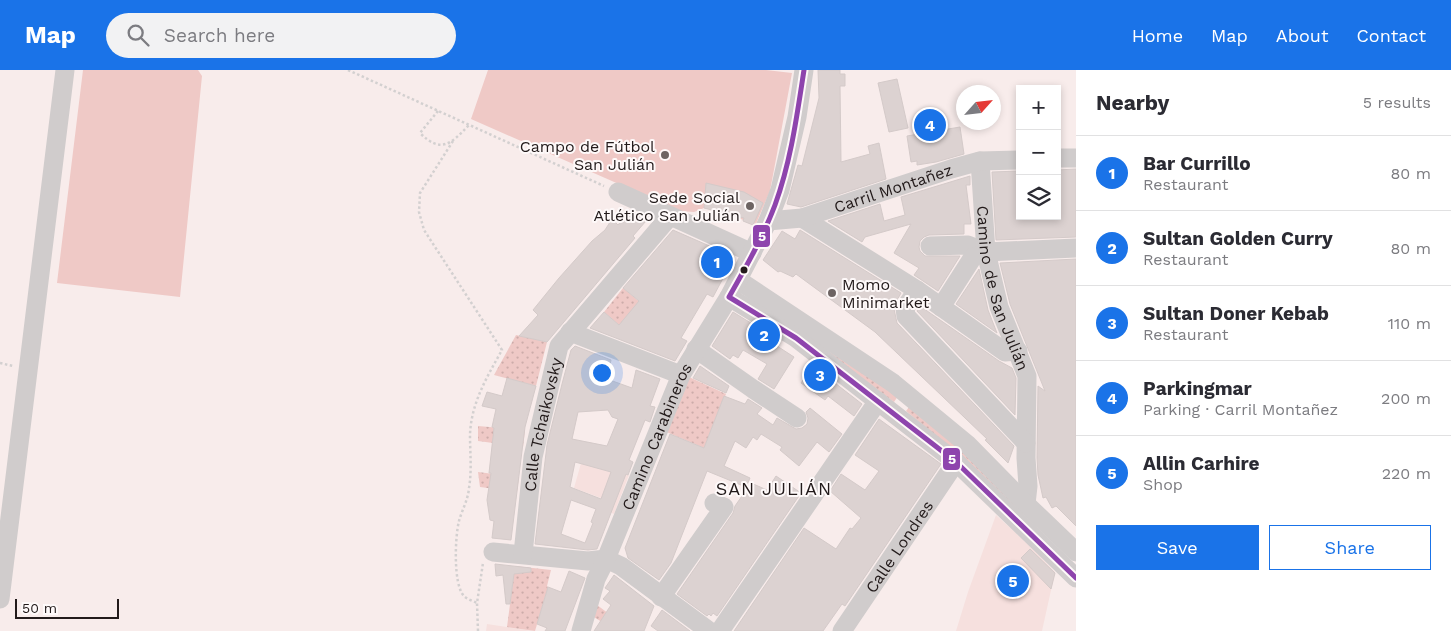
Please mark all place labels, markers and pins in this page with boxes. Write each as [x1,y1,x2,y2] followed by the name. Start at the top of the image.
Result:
[914,106,946,144] pin: 4
[520,137,655,174] place label: Campo de Fútbol San Julián
[659,149,671,161] marker: Campo de Fútbol San Julián
[593,188,740,225] place label: Sede Social Atlético San Julián
[744,200,756,212] marker: Sede Social Atlético San Julián
[701,243,733,281] pin: 1
[739,265,749,275] unlabelled marker
[842,275,930,312] place label: Momo Minimarket
[826,287,838,299] marker: Momo Minimarket
[748,316,780,354] pin: 2
[804,356,836,394] pin: 3
[997,562,1029,600] pin: 5

